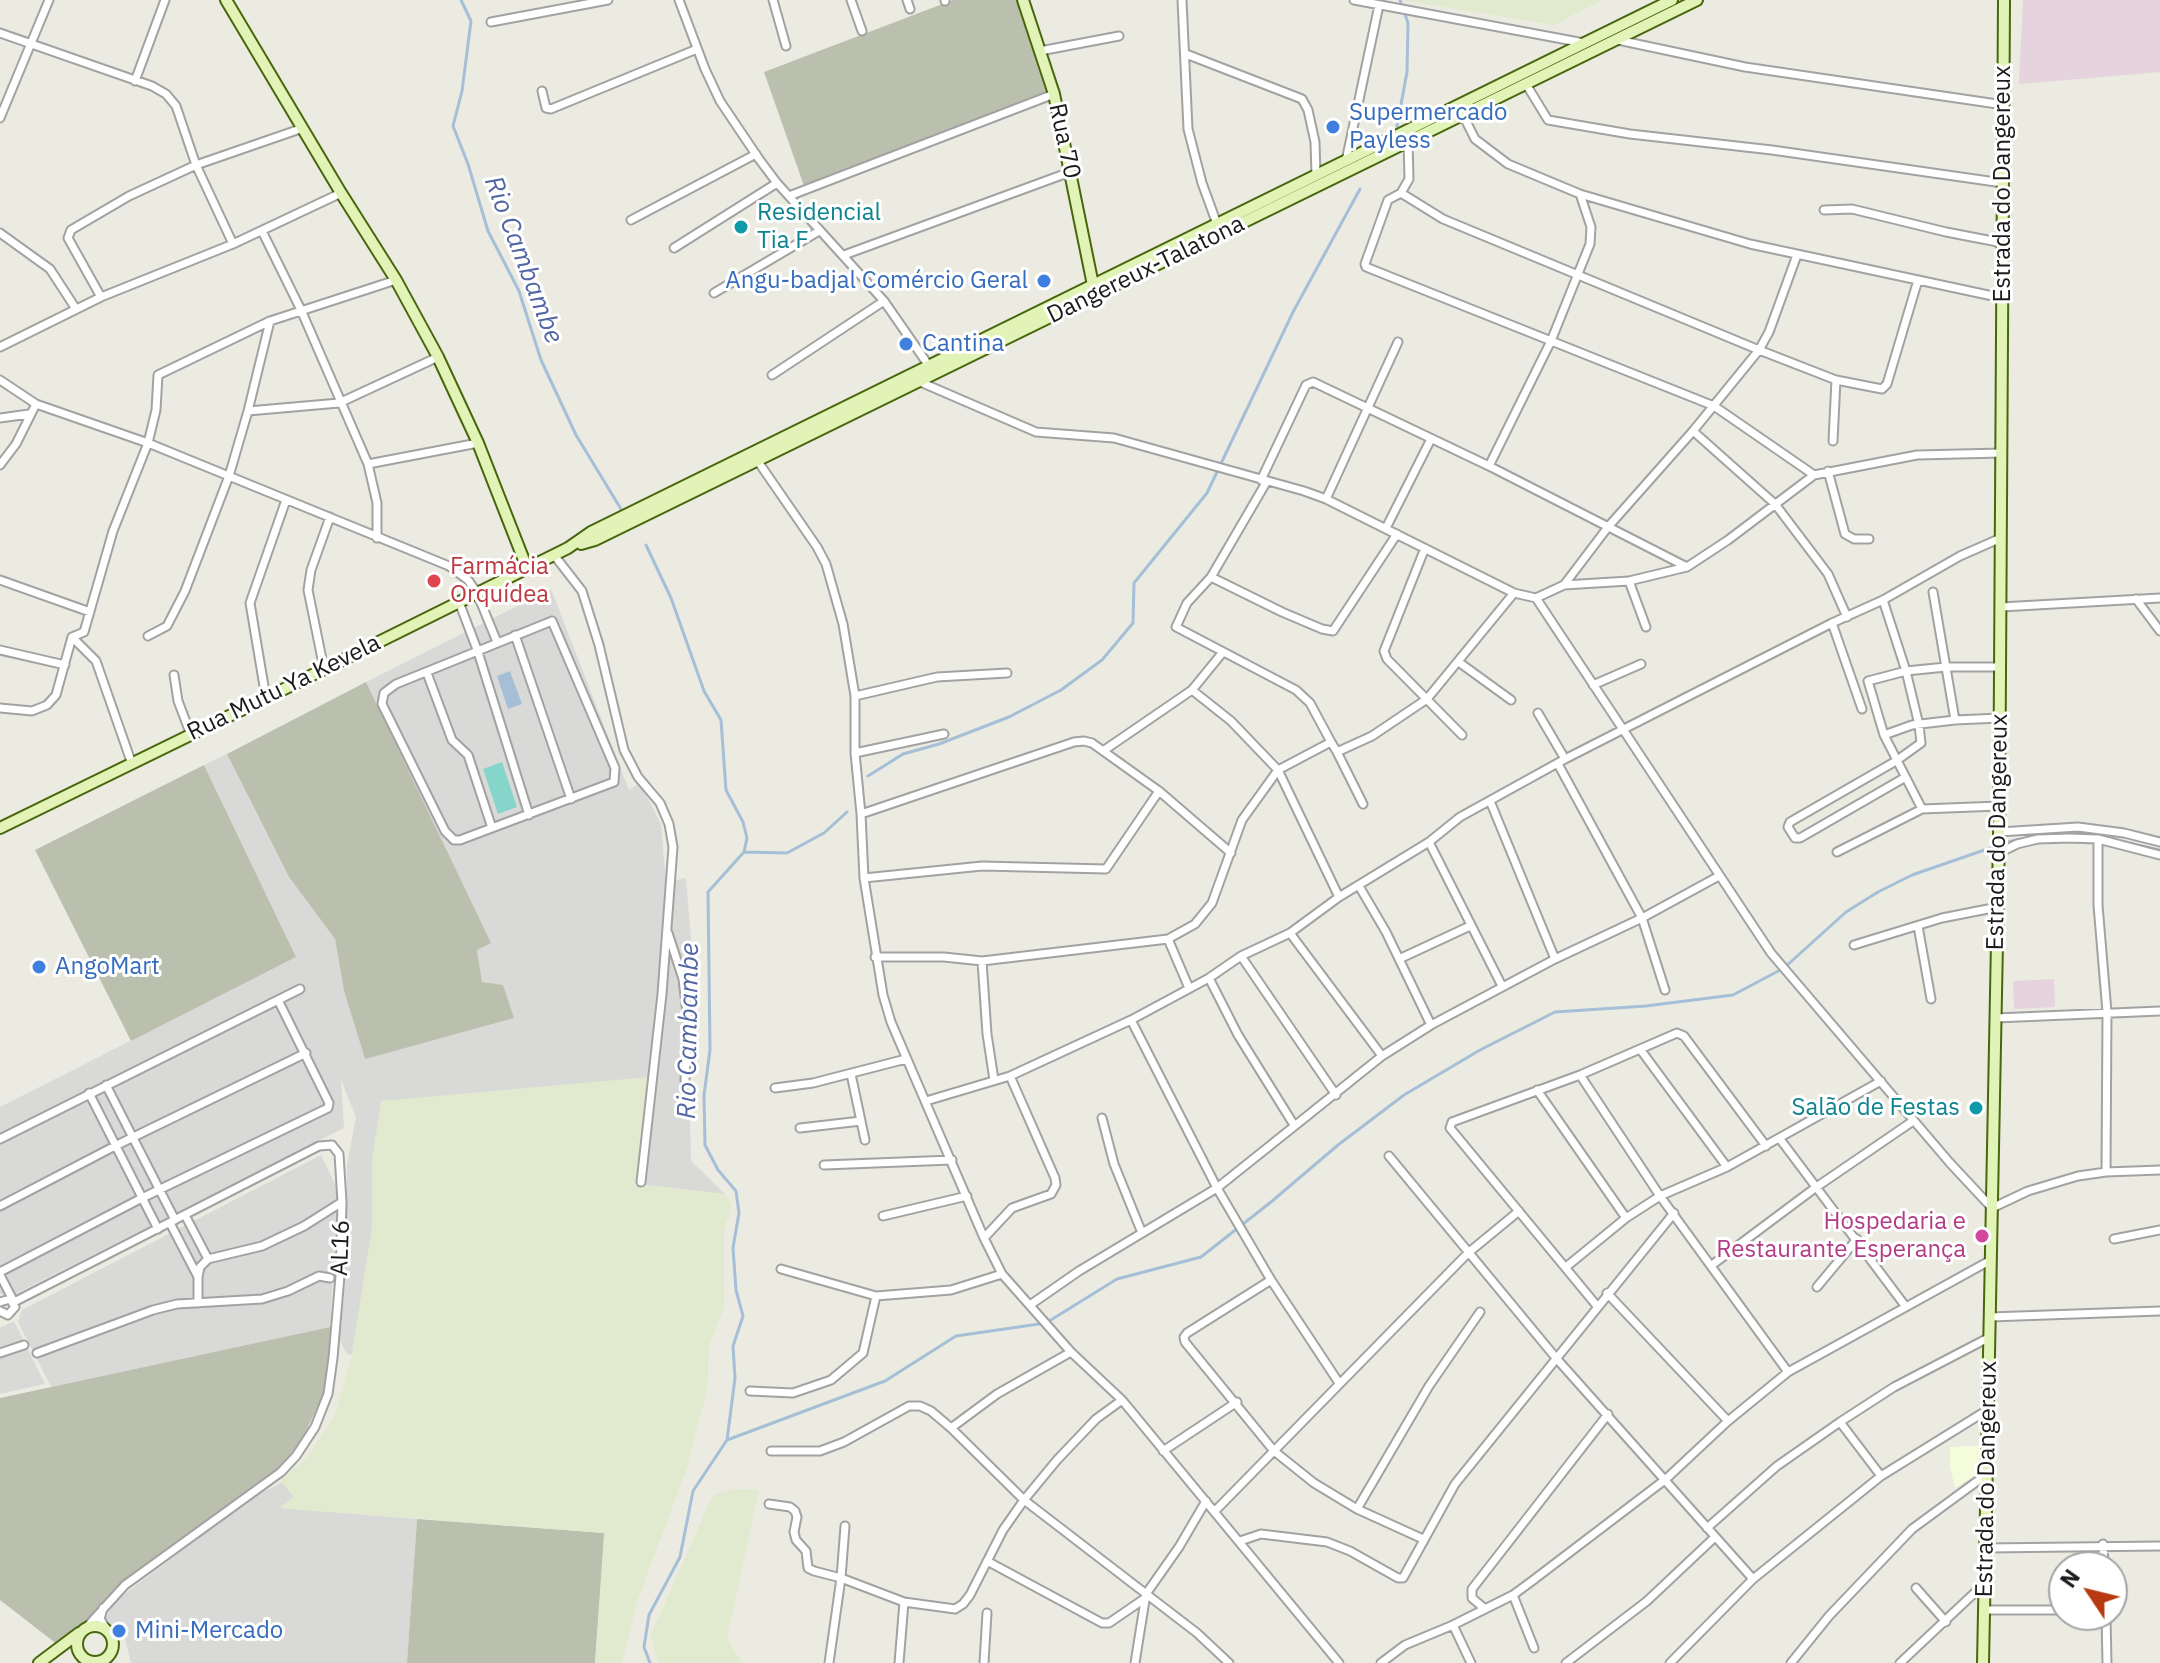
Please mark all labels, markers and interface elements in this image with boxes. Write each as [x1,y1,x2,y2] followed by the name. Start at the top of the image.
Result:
[1989,66,2017,302] street label: Estrada do Dangereux
[1349,99,1508,155] place label: Supermercado Payless
[1042,101,1086,181] street label: Rua 70
[1324,118,1342,136] marker: Supermercado Payless
[477,172,569,348] water label: Rio Cambambe
[757,199,881,255] place label: Residencial Tia F
[1043,210,1249,330] street label: Dangereux-Talatona
[732,218,750,236] marker: Residencial Tia F
[725,267,1028,295] place label: Angu-badjal Comércio Geral
[1035,272,1053,290] marker: Angu-badjal Comércio Geral
[922,330,1004,358] place label: Cantina
[897,335,915,353] marker: Cantina
[450,553,549,609] place label: Farmácia Orquídea
[425,572,443,590] marker: Farmácia Orquídea
[183,629,385,747] street label: Rua Mutu Ya Kevela
[1982,713,2014,951] street label: Estrada do Dangereux
[672,943,706,1119] water label: Rio Cambambe
[55,953,160,981] place label: AngoMart
[30,958,48,976] marker: AngoMart
[1792,1094,1960,1122] place label: Salão de Festas
[1967,1099,1985,1117] marker: Salão de Festas
[1716,1208,1966,1264] place label: Hospedaria e Restaurante Esperança
[326,1219,356,1277] street label: AL16
[1973,1227,1991,1245] marker: Hospedaria e Restaurante Esperança
[1971,1360,2003,1598] street label: Estrada do Dangereux
[2048,1551,2128,1631] north arrow
[2053,1563,2086,1593] text: N
[135,1617,283,1645] place label: Mini-Mercado
[110,1622,128,1640] marker: Mini-Mercado

